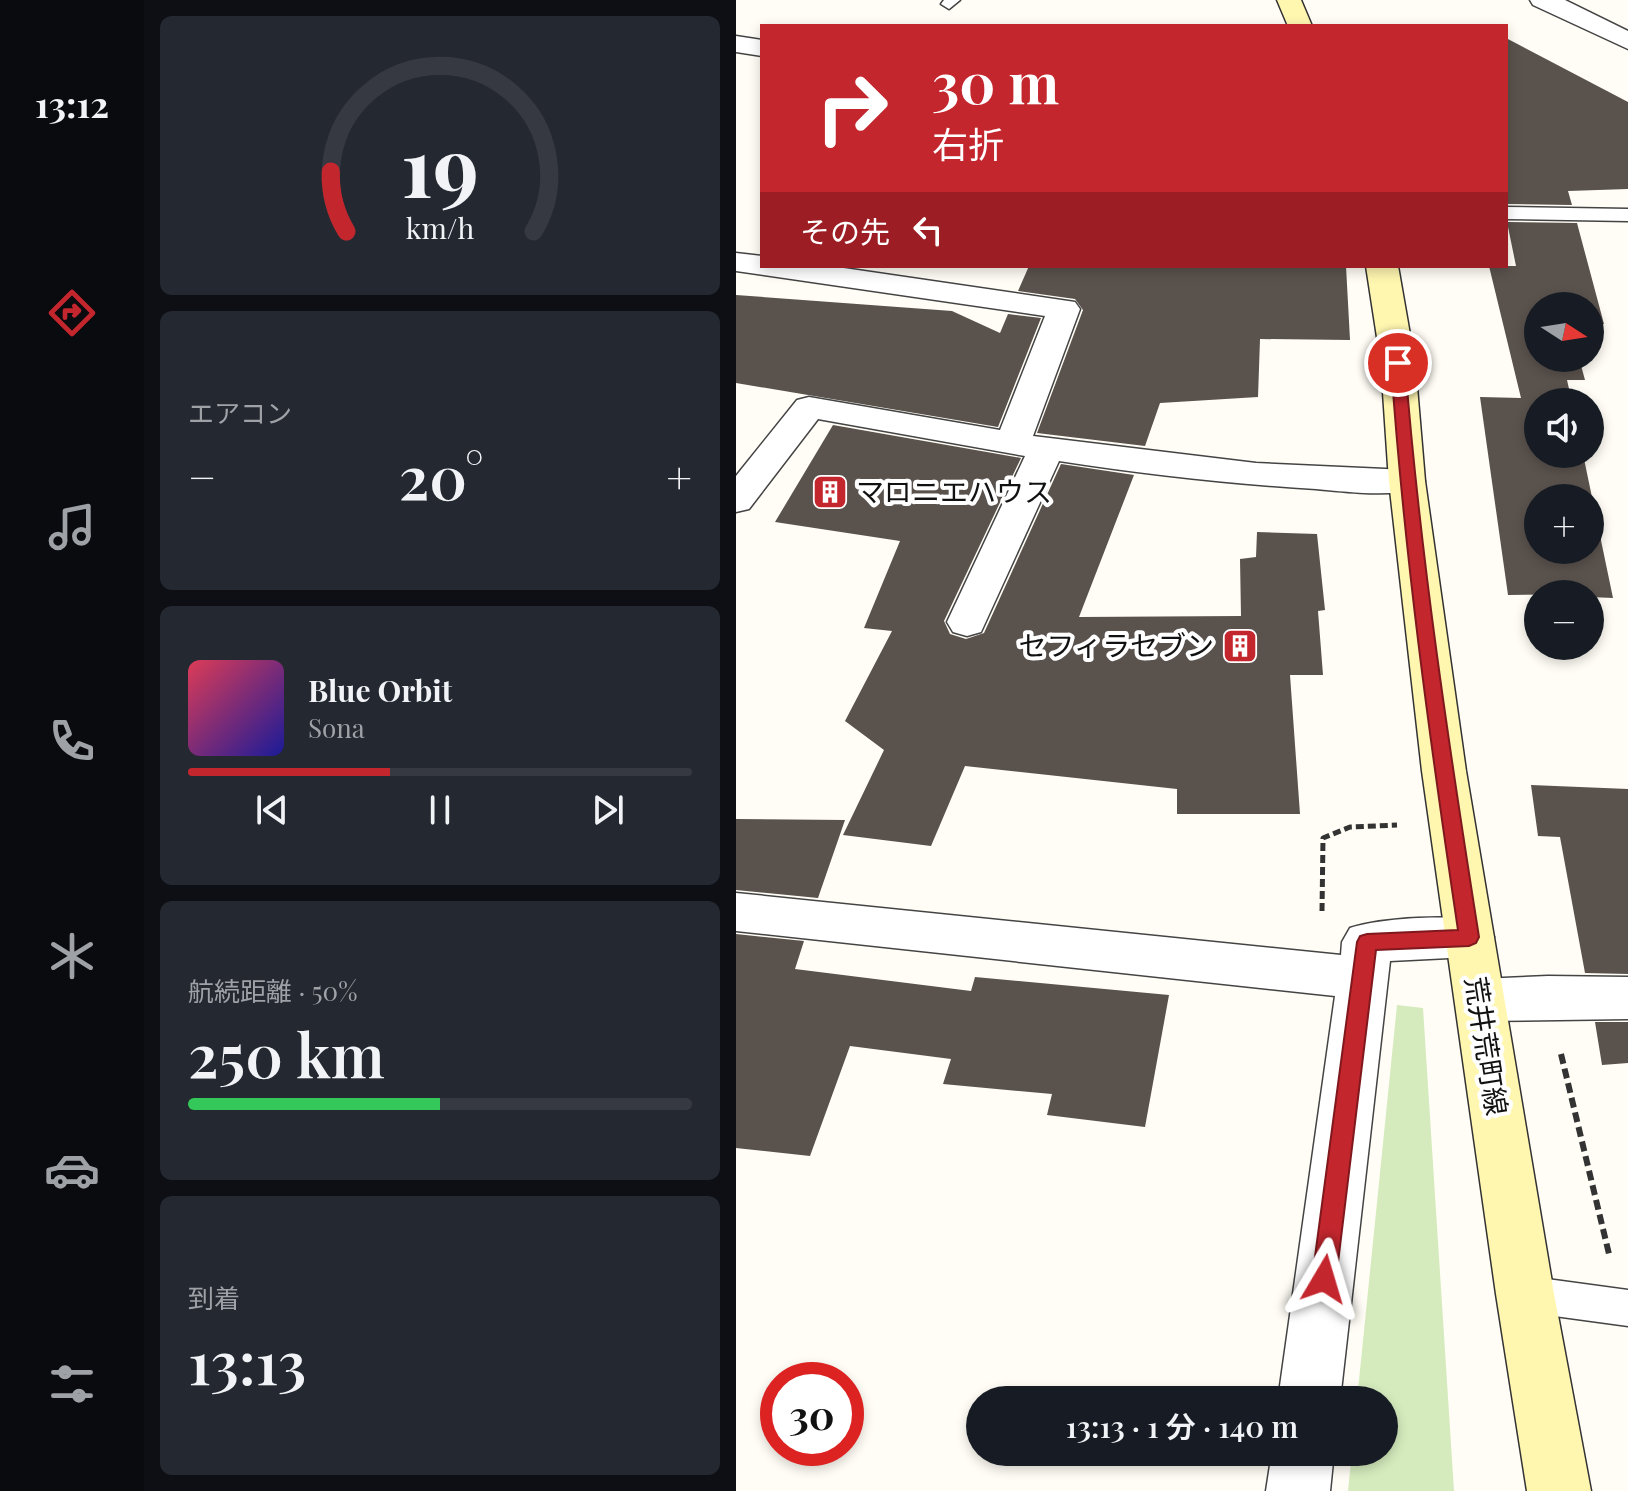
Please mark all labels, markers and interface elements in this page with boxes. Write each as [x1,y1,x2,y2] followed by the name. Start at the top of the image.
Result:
[932,44,1059,119] text: 30 m
[800,56,904,160] icon: right
[35,79,109,127] text: 13:12
[401,107,479,218] text: 19
[932,119,1004,167] text: 右折
[406,208,474,246] text: km/h
[906,208,950,252] icon: left
[800,211,890,251] text: その先
[44,285,100,341] icon: directions
[1524,292,1604,372] north arrow
[1524,292,1604,660] map controls
[1364,329,1432,397] pin
[1376,341,1420,385] icon: arrive
[1524,388,1604,468] button: sound
[188,395,292,430] text: エアコン
[399,435,484,515] text: 20°
[188,446,216,505] text: −
[666,446,692,505] text: +
[856,472,1052,509] place label: マロニエハウス
[811,473,849,511] building icon: マロニエハウス
[1524,484,1604,564] button: +
[44,499,100,555] icon: music
[1524,580,1604,660] button: −
[1019,626,1214,663] place label: セフィラセブン
[1221,627,1259,665] building icon: セフィラセブン
[308,670,452,710] text: Blue Orbit
[308,710,365,745] text: Sona
[44,713,100,769] icon: phone
[250,788,294,832] icon: previous
[418,788,462,832] icon: pause
[586,788,630,832] icon: next
[44,928,100,984] icon: climate
[188,973,358,1008] text: 航続距離 · 50%
[1458,974,1517,1118] street label: 荒井荒町線
[188,1013,385,1093] text: 250 km
[44,1142,100,1198] icon: car
[1282,1237,1366,1321] position arrow
[188,1280,240,1315] text: 到着
[188,1320,306,1400] text: 13:13
[44,1356,100,1412] icon: filters
[760,1362,864,1466] speed limit sign: 30
[1066,1406,1298,1446] text: 13:13 · 1 分 · 140 m

